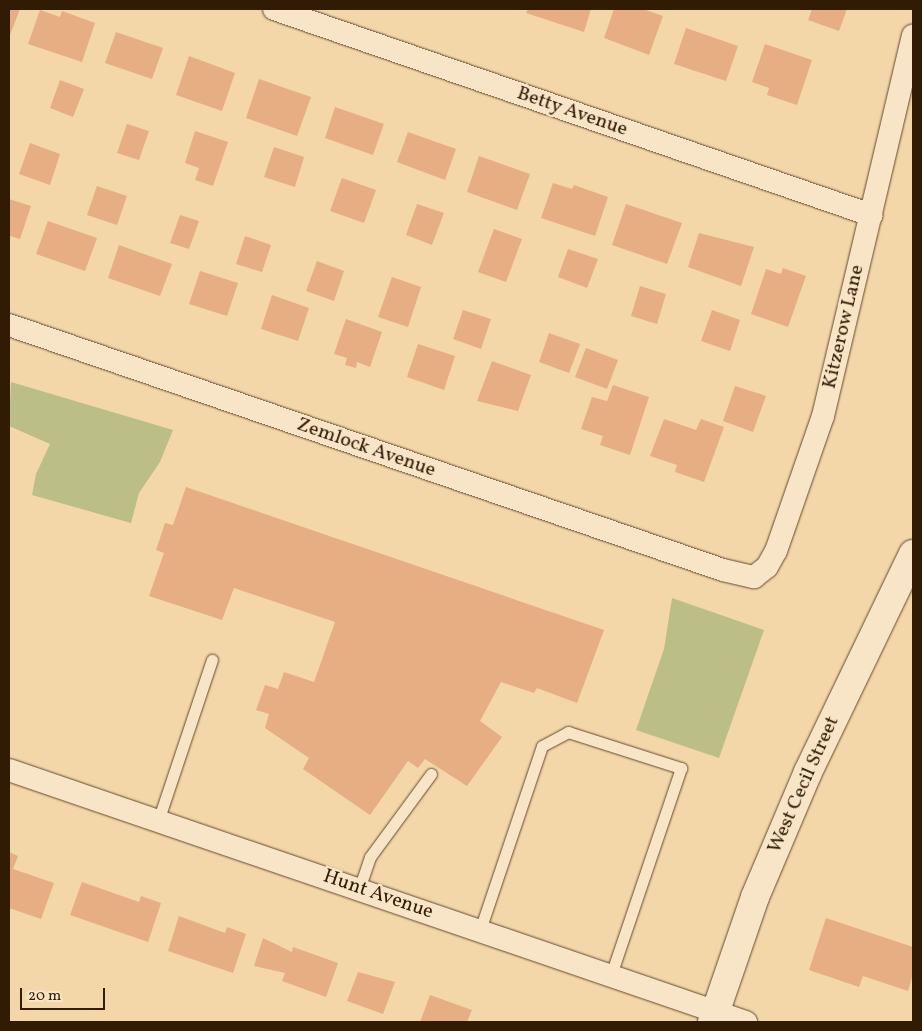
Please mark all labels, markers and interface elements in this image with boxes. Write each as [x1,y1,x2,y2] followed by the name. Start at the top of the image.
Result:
[513,82,631,142] street label: Betty Avenue
[818,262,870,392] street label: Kitzerow Lane
[293,413,439,483] street label: Zemlock Avenue
[763,713,845,857] street label: West Cecil Street
[320,865,436,925] street label: Hunt Avenue
[22,978,108,1010] scale bar
[28,986,61,1007] text: 20 m

